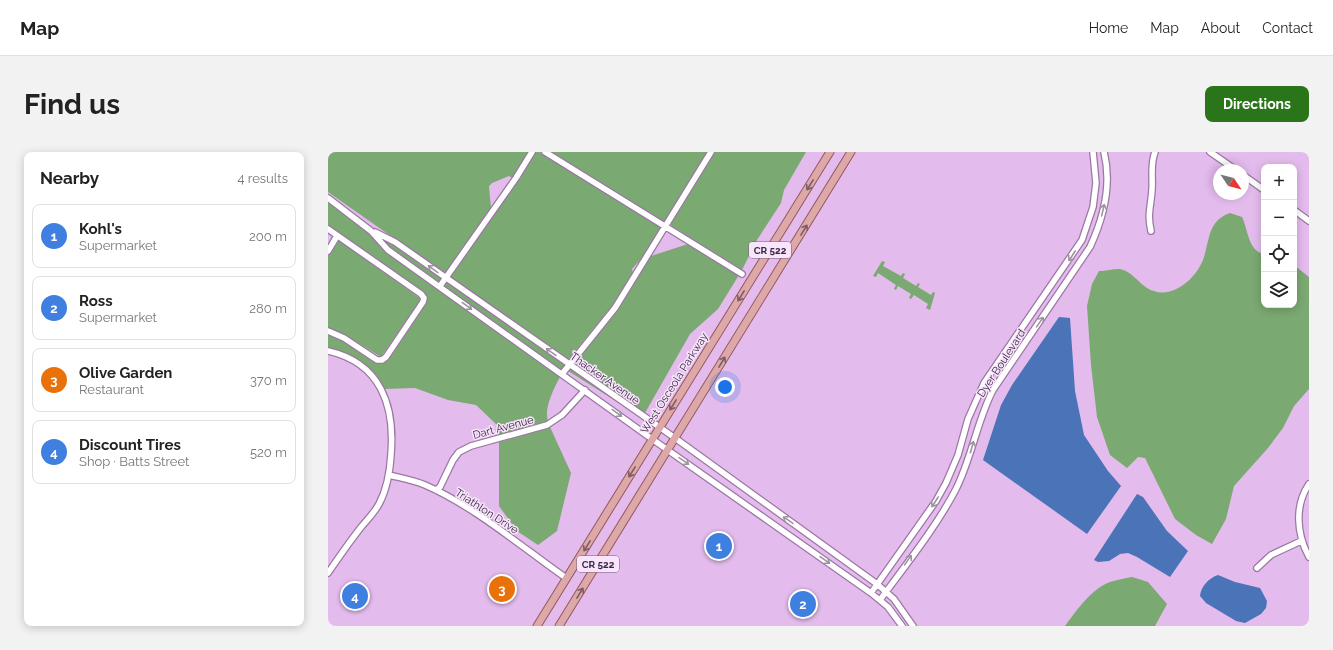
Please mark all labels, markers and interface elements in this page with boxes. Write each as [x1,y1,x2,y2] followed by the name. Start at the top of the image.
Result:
[20,17,59,39] text: Map
[1089,20,1128,36] text: Home
[1150,20,1179,36] text: Map
[1201,20,1240,36] text: About
[1262,20,1313,36] text: Contact
[1205,86,1309,122] button: Directions
[24,88,120,121] text: Find us
[1213,164,1249,200] north arrow
[1261,164,1297,308] map controls
[1261,164,1297,200] button: +
[40,168,99,188] text: Nearby
[237,171,288,186] text: 4 results
[805,179,813,191] one-way arrow
[1261,200,1297,236] button: −
[1100,203,1108,216] one-way arrow
[79,220,122,238] text: Kohl's
[800,224,808,236] one-way arrow
[51,229,57,244] text: 1
[249,229,287,244] text: 200 m
[1261,236,1297,272] button: locate
[79,238,157,253] text: Supermarket
[749,242,791,258] road number: CR 522
[1068,250,1076,261] one-way arrow
[428,265,439,273] one-way arrow
[1261,272,1297,308] button: layers
[737,290,745,302] one-way arrow
[79,292,113,310] text: Ross
[50,301,58,316] text: 2
[249,301,287,316] text: 280 m
[462,302,473,310] one-way arrow
[79,310,157,325] text: Supermarket
[1036,316,1044,327] one-way arrow
[975,327,1028,400] street label: Dyer Boulevard
[638,330,711,436] street label: West Osceola Parkway
[546,348,557,356] one-way arrow
[567,350,642,408] street label: Thacker Avenue
[719,356,727,368] one-way arrow
[79,364,172,382] text: Olive Garden
[50,373,58,388] text: 3
[250,373,287,388] text: 370 m
[715,377,735,397] your location
[79,382,144,397] text: Restaurant
[669,400,677,411] one-way arrow
[611,409,622,417] one-way arrow
[471,413,535,442] street label: Dart Avenue
[79,436,181,454] text: Discount Tires
[969,441,976,454] one-way arrow
[50,445,58,460] text: 4
[250,445,287,460] text: 520 m
[79,454,189,469] text: Shop · Batts Street
[679,457,690,465] one-way arrow
[628,466,636,477] one-way arrow
[453,486,521,537] street label: Triathlon Drive
[931,496,939,507] one-way arrow
[783,516,794,524] one-way arrow
[706,531,732,561] pin: 1
[582,540,591,551] one-way arrow
[904,554,912,565] one-way arrow
[577,556,619,572] road number: CR 522
[819,556,830,564] one-way arrow
[489,574,515,604] pin: 3
[342,581,368,611] pin: 4
[576,588,584,599] one-way arrow
[790,589,816,619] pin: 2

